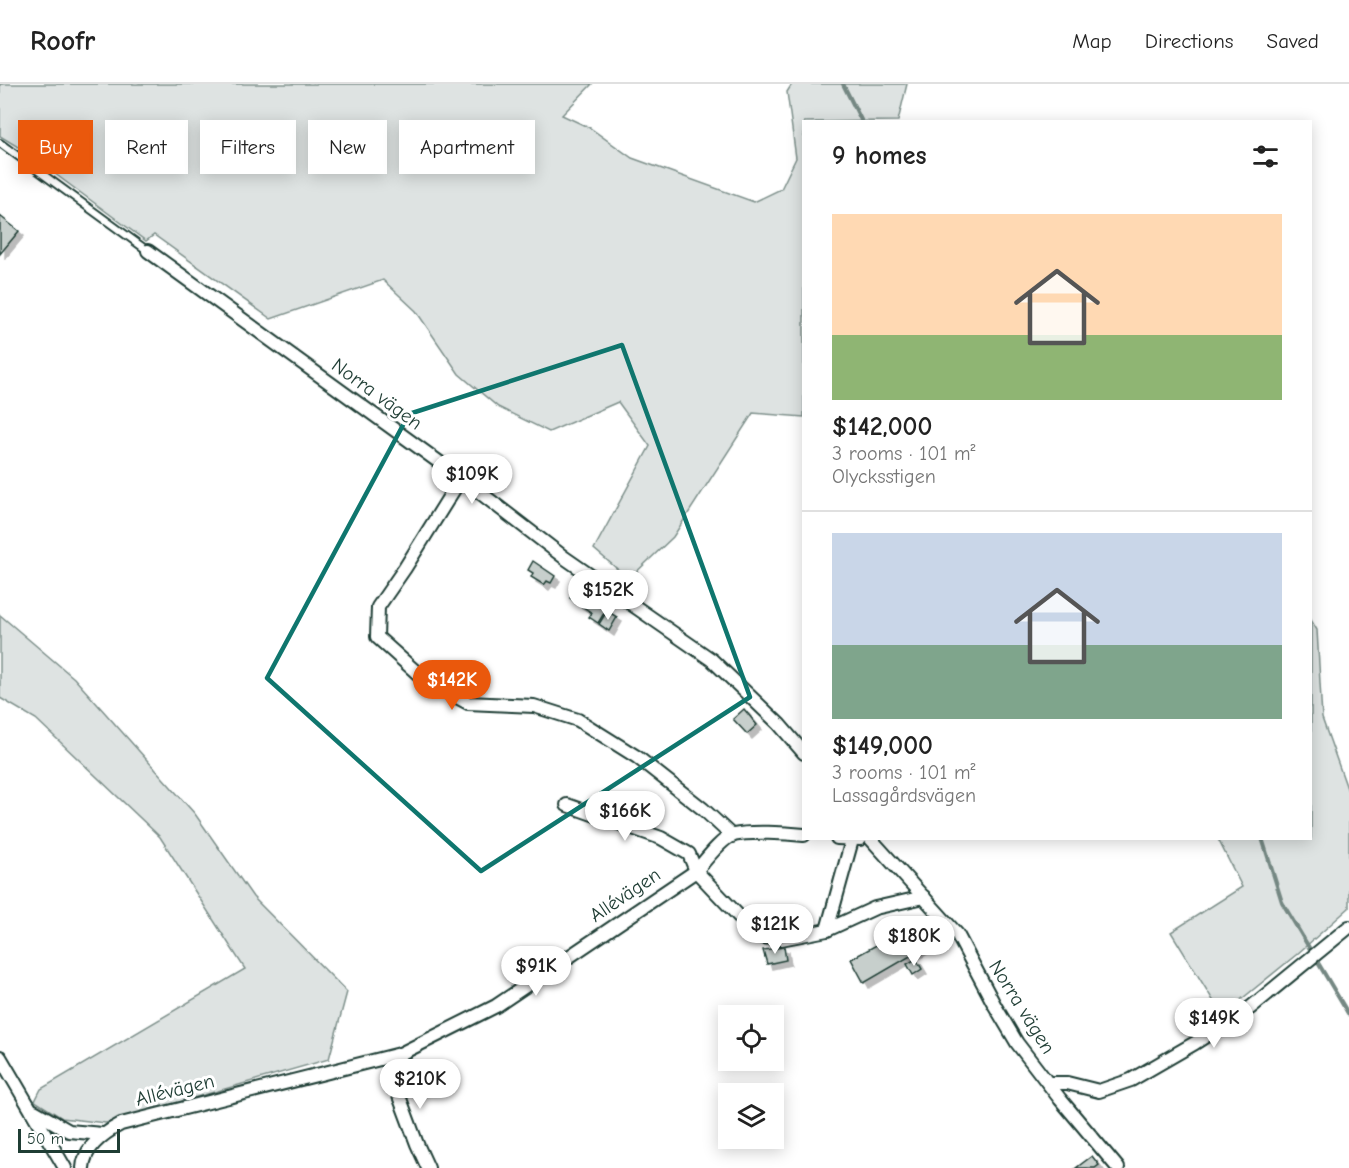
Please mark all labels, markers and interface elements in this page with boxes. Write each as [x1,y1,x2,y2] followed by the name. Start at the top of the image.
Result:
[30,25,95,57] text: Roofr
[1072,29,1112,53] text: Map
[1145,29,1234,53] text: Directions
[1267,29,1319,53] text: Saved
[18,120,93,174] chip: Buy
[105,120,188,174] chip: Rent
[200,120,296,174] chip: Filters
[308,120,387,174] chip: New
[399,120,535,174] chip: Apartment
[1249,140,1282,173] icon: filters
[832,141,927,171] text: 9 homes
[1003,253,1111,361] icon: home
[327,353,427,435] street label: Norra vägen
[832,412,932,442] text: $142,000
[832,442,976,465] text: 3 rooms · 101 m²
[430,454,514,505] pin: $109K
[445,462,499,485] text: $109K
[832,465,936,488] text: Olycksstigen
[566,570,650,621] pin: $152K
[1003,572,1111,680] icon: home
[582,578,634,601] text: $152K
[410,660,494,711] pin: $142K
[427,668,477,691] text: $142K
[832,731,933,761] text: $149,000
[832,761,976,784] text: 3 rooms · 101 m²
[832,784,976,807] text: Lassagårdsvägen
[583,791,667,842] pin: $166K
[599,799,651,822] text: $166K
[585,863,665,927] street label: Allévägen
[733,904,817,955] pin: $121K
[751,912,799,935] text: $121K
[872,916,956,967] pin: $180K
[888,924,940,947] text: $180K
[500,946,572,997] pin: $91K
[515,954,557,977] text: $91K
[984,956,1060,1058] street label: Norra vägen
[1172,998,1256,1049] pin: $149K
[718,1005,784,1149] map controls
[718,1005,784,1071] button: locate
[1189,1006,1239,1029] text: $149K
[378,1059,462,1110] pin: $210K
[394,1067,446,1090] text: $210K
[133,1069,217,1111] street label: Allévägen
[718,1083,784,1149] button: layers
[18,1126,120,1154] scale bar
[27,1130,64,1148] text: 50 m

